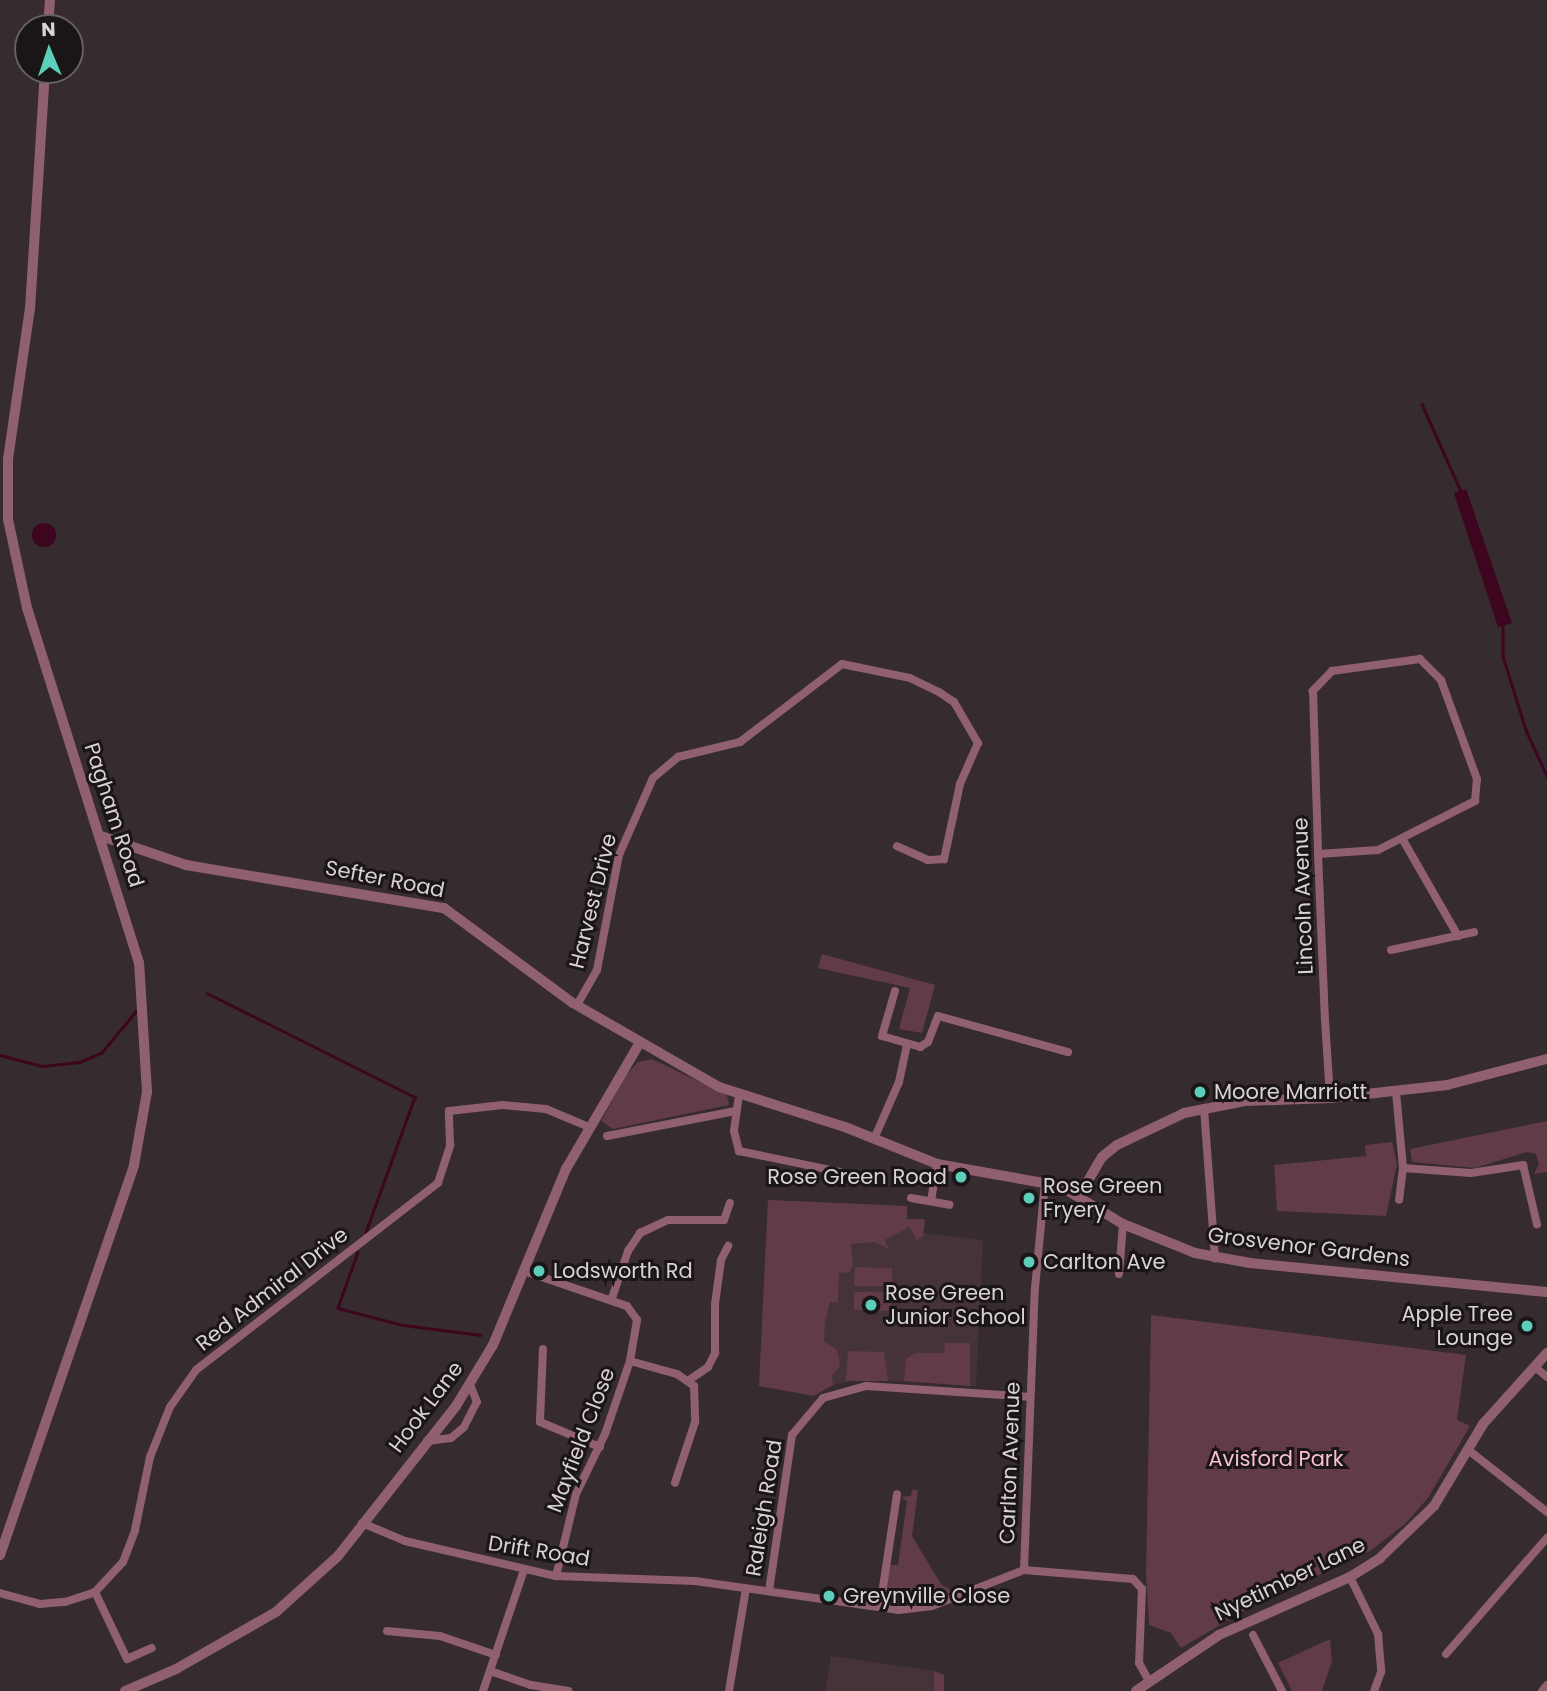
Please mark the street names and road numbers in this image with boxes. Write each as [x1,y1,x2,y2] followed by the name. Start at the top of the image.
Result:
[79,740,149,890] street label: Pagham Road
[1288,817,1318,975] street label: Lincoln Avenue
[564,831,622,971] street label: Harvest Drive
[323,855,447,903] street label: Sefter Road
[191,1222,353,1356] street label: Red Admiral Drive
[1206,1222,1412,1272] street label: Grosvenor Gardens
[384,1356,468,1458] street label: Hook Lane
[542,1364,620,1516] street label: Mayfield Close
[995,1381,1025,1545] street label: Carlton Avenue
[741,1438,787,1578] street label: Raleigh Road
[486,1531,592,1571] street label: Drift Road
[1211,1532,1369,1626] street label: Nyetimber Lane

